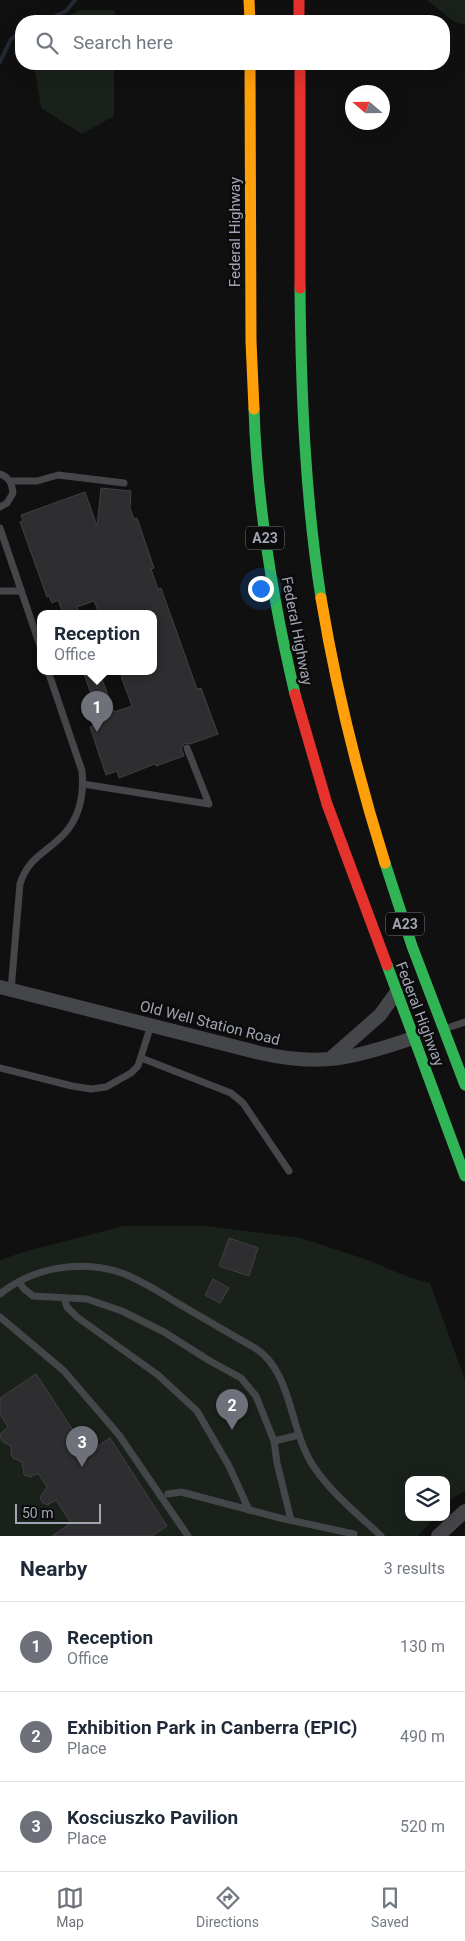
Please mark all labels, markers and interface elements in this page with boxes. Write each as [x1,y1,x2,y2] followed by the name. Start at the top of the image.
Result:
[15,15,450,70] search box
[33,29,61,57] icon: search
[73,31,173,54] text: Search here
[345,85,390,130] north arrow
[226,177,244,287] street label: Federal Highway
[246,526,284,550] road number: A23
[278,575,316,687] street label: Federal Highway
[248,576,274,602] your location
[37,610,157,675] popup
[54,622,140,645] text: Reception
[54,645,95,664] text: Office
[81,691,113,732] pin: 1
[386,912,424,936] road number: A23
[392,959,448,1069] street label: Federal Highway
[138,997,282,1049] street label: Old Well Station Road
[216,1389,248,1430] pin: 2
[66,1426,98,1467] pin: 3
[405,1476,450,1521] map controls
[405,1476,450,1521] button: layers
[15,1501,101,1524] scale bar
[22,1505,54,1521] text: 50 m
[20,1557,87,1581] text: Nearby
[384,1559,445,1578] text: 3 results
[67,1626,153,1649] text: Reception
[31,1637,41,1656] text: 1
[400,1637,445,1656] text: 130 m
[67,1649,109,1668] text: Office
[67,1716,358,1739] text: Exhibition Park in Canberra (EPIC)
[31,1727,41,1746] text: 2
[400,1727,445,1746] text: 490 m
[67,1739,107,1758] text: Place
[67,1806,238,1829] text: Kosciuszko Pavilion
[31,1817,41,1836] text: 3
[400,1817,445,1836] text: 520 m
[67,1829,107,1848] text: Place
[56,1884,84,1930] tab: Map
[196,1884,259,1930] tab: Directions
[371,1884,409,1930] tab: Saved

